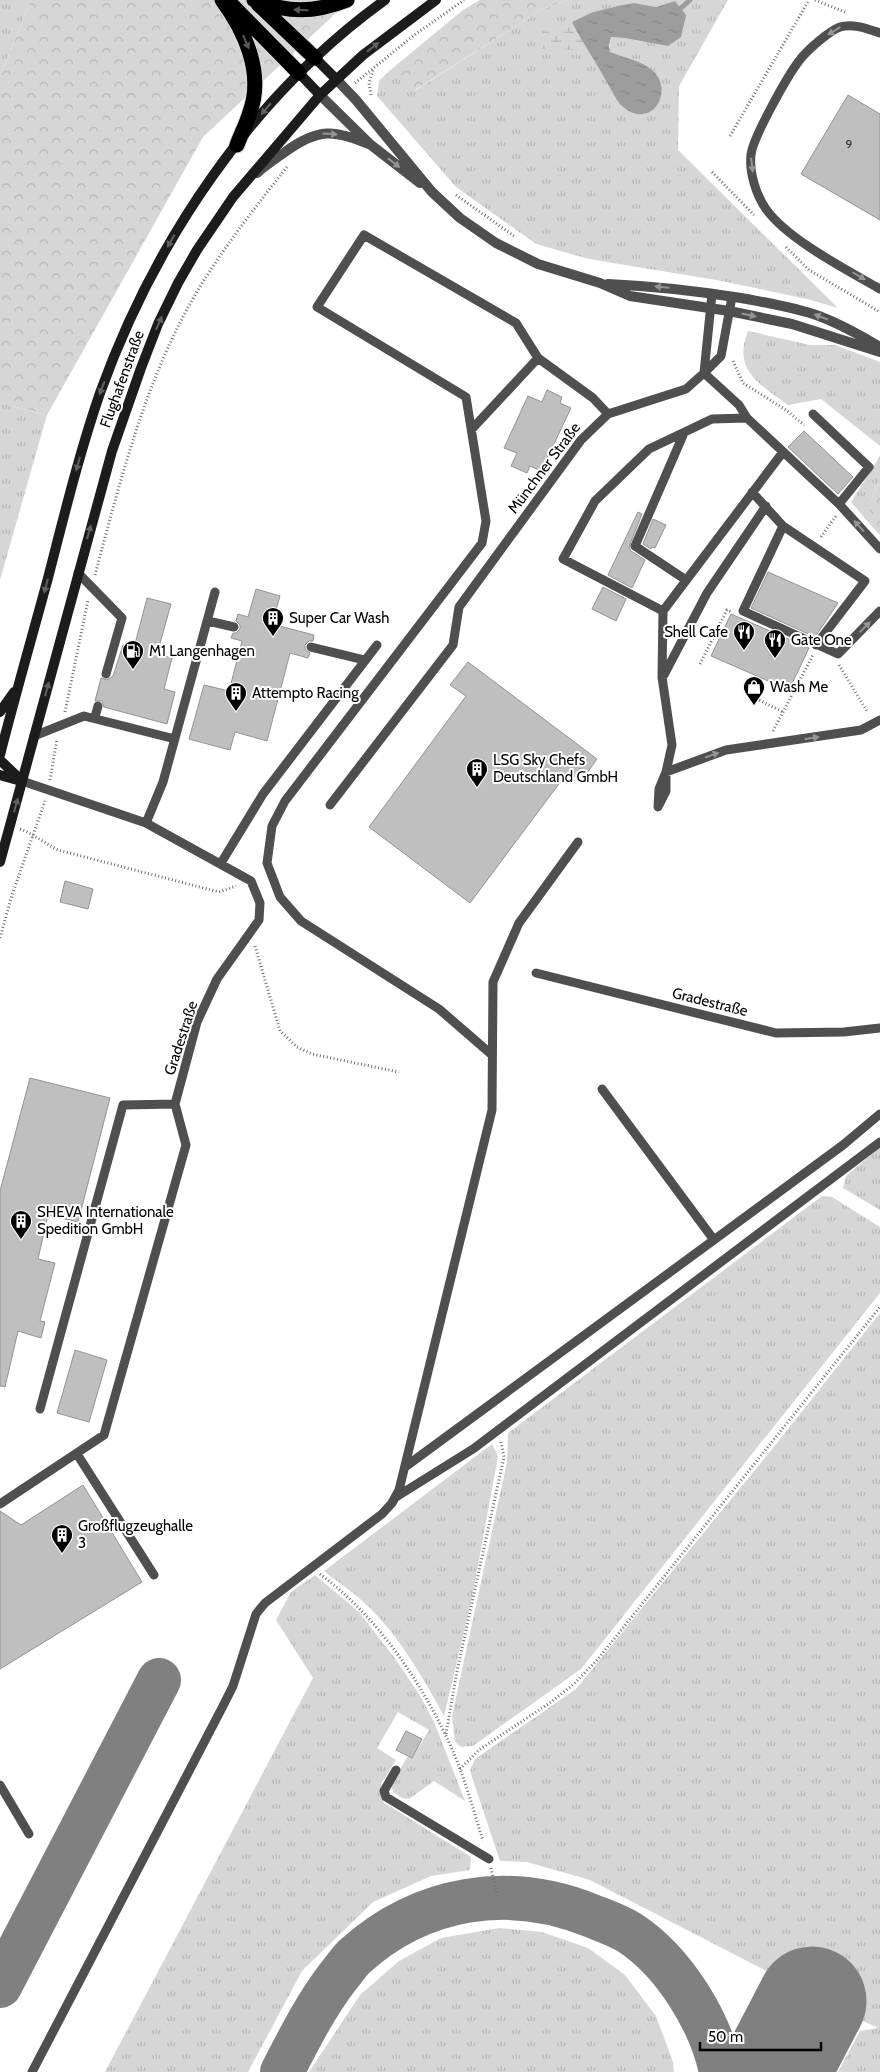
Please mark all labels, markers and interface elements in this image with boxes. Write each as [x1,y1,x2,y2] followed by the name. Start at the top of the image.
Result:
[293,6,309,14] one-way arrow
[827,27,841,36] one-way arrow
[242,35,250,50] one-way arrow
[366,42,379,53] one-way arrow
[260,103,272,115] one-way arrow
[322,131,338,139] one-way arrow
[846,136,853,151] house number: 9
[387,157,400,168] one-way arrow
[748,157,756,173] one-way arrow
[167,233,175,248] one-way arrow
[852,272,866,281] one-way arrow
[653,283,669,291] one-way arrow
[742,311,757,319] one-way arrow
[813,313,828,321] one-way arrow
[156,316,164,330] one-way arrow
[96,328,148,430] street label: Flughafenstraße
[98,381,106,396] one-way arrow
[504,419,584,517] street label: Münchner Straße
[74,457,82,472] one-way arrow
[854,520,865,533] one-way arrow
[85,525,93,540] one-way arrow
[41,579,49,594] one-way arrow
[261,606,285,637] building icon: Super Car Wash
[289,609,389,627] place label: Super Car Wash
[732,620,756,651] restaurant icon: Shell Cafe
[859,621,871,633] one-way arrow
[664,623,728,641] place label: Shell Cafe
[763,628,787,659] restaurant icon: Gate One
[791,631,852,649] place label: Gate One
[121,639,145,670] fuel station icon: M1 Langenhagen
[149,642,255,660] place label: M1 Langenhagen
[742,675,766,706] shop icon: Wash Me
[770,678,829,696] place label: Wash Me
[224,681,248,712] building icon: Attempto Racing
[43,682,51,697] one-way arrow
[252,684,359,702] place label: Attempto Racing
[804,734,820,742] one-way arrow
[493,751,618,786] place label: LSG Sky Chefs Deutschland GmbH
[705,751,720,759] one-way arrow
[465,757,489,788] building icon: LSG Sky Chefs Deutschland GmbH
[12,797,20,812] one-way arrow
[670,984,750,1020] street label: Gradestraße
[161,998,202,1077] street label: Gradestraße
[37,1203,174,1238] place label: SHEVA Internationale Spedition GmbH
[9,1209,33,1240] building icon: SHEVA Internationale Spedition GmbH
[78,1517,193,1552] place label: Großflugzeughalle 3
[50,1523,74,1554] building icon: Großflugzeughalle 3
[700,2020,821,2052] scale bar
[708,2028,743,2046] text: 50 m

